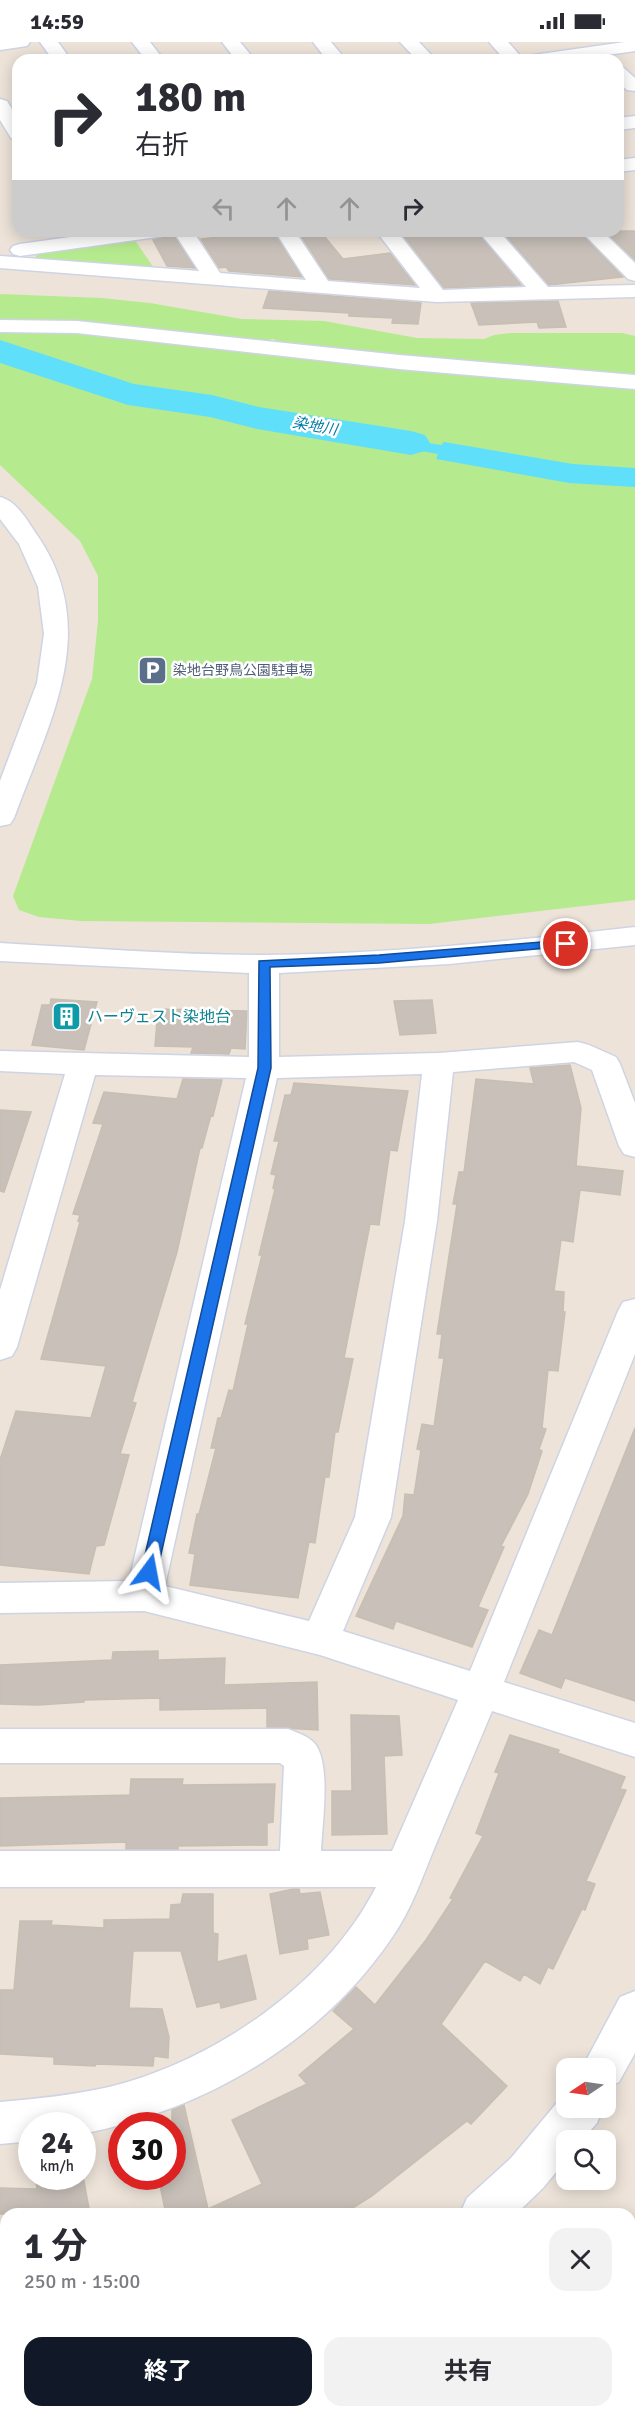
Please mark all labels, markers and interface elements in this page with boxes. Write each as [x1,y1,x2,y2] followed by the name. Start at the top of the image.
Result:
[30,8,84,35] text: 14:59
[135,72,246,123] text: 180 m
[36,78,114,156] icon: right
[135,129,189,162] text: 右折
[207,192,240,225] icon: left
[270,192,303,225] icon: ahead
[333,192,366,225] icon: ahead
[396,192,429,225] icon: right
[291,413,341,439] water label: 染地川
[136,654,168,686] parking icon: 染地台野鳥公園駐車場
[173,662,313,679] place label: 染地台野鳥公園駐車場
[540,918,591,969] pin
[549,927,582,960] icon: arrive
[50,1000,82,1032] building icon: ハーヴェスト染地台
[87,1007,231,1027] place label: ハーヴェスト染地台
[117,1540,181,1604] position arrow
[556,2058,616,2118] north arrow
[556,2058,616,2190] map controls
[108,2112,186,2190] speed limit sign: 30
[41,2125,73,2162] text: 24
[556,2130,616,2190] button: search
[40,2157,74,2175] text: km/h
[24,2224,87,2269] text: 1 分
[549,2228,612,2291] button: close
[24,2269,140,2294] text: 250 m · 15:00
[24,2337,312,2406] button: 終了
[324,2337,612,2406] button: 共有

